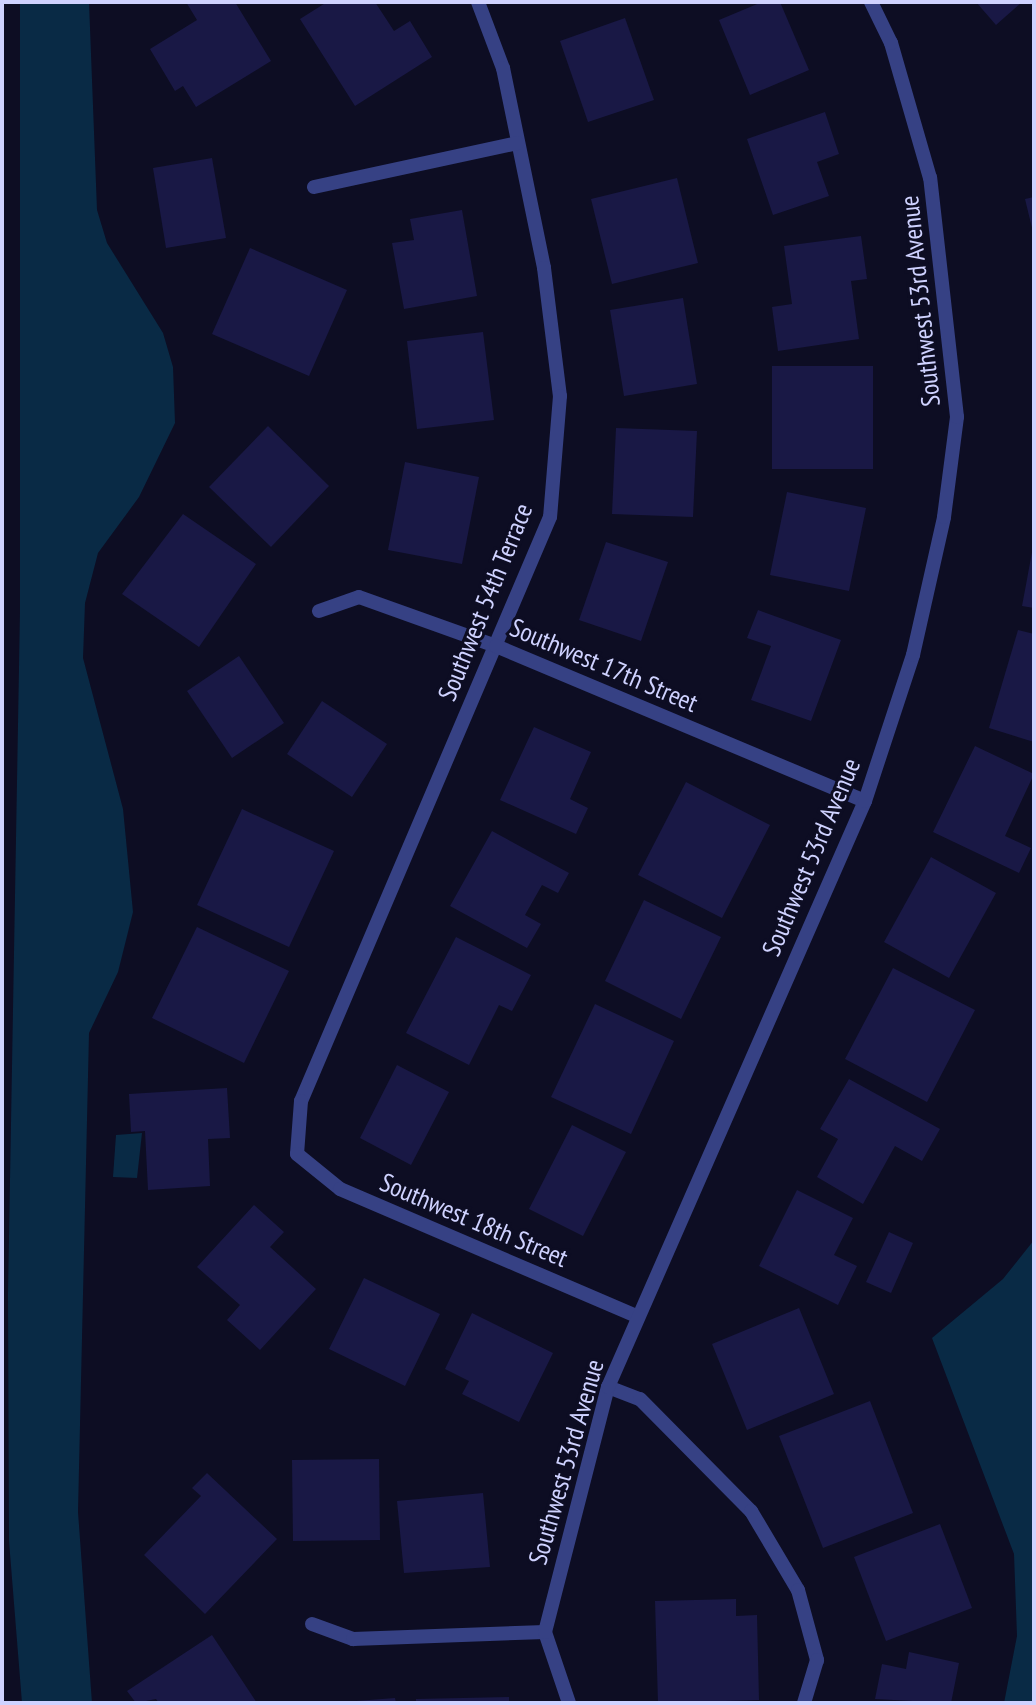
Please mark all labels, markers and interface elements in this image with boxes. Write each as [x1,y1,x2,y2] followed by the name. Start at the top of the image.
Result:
[893,194,947,408] street label: Southwest 53rd Avenue
[431,498,539,706] street label: Southwest 54th Terrace
[506,611,702,719] street label: Southwest 17th Street
[755,753,867,961] street label: Southwest 53rd Avenue
[375,1166,573,1274] street label: Southwest 18th Street
[522,1356,610,1568] street label: Southwest 53rd Avenue

